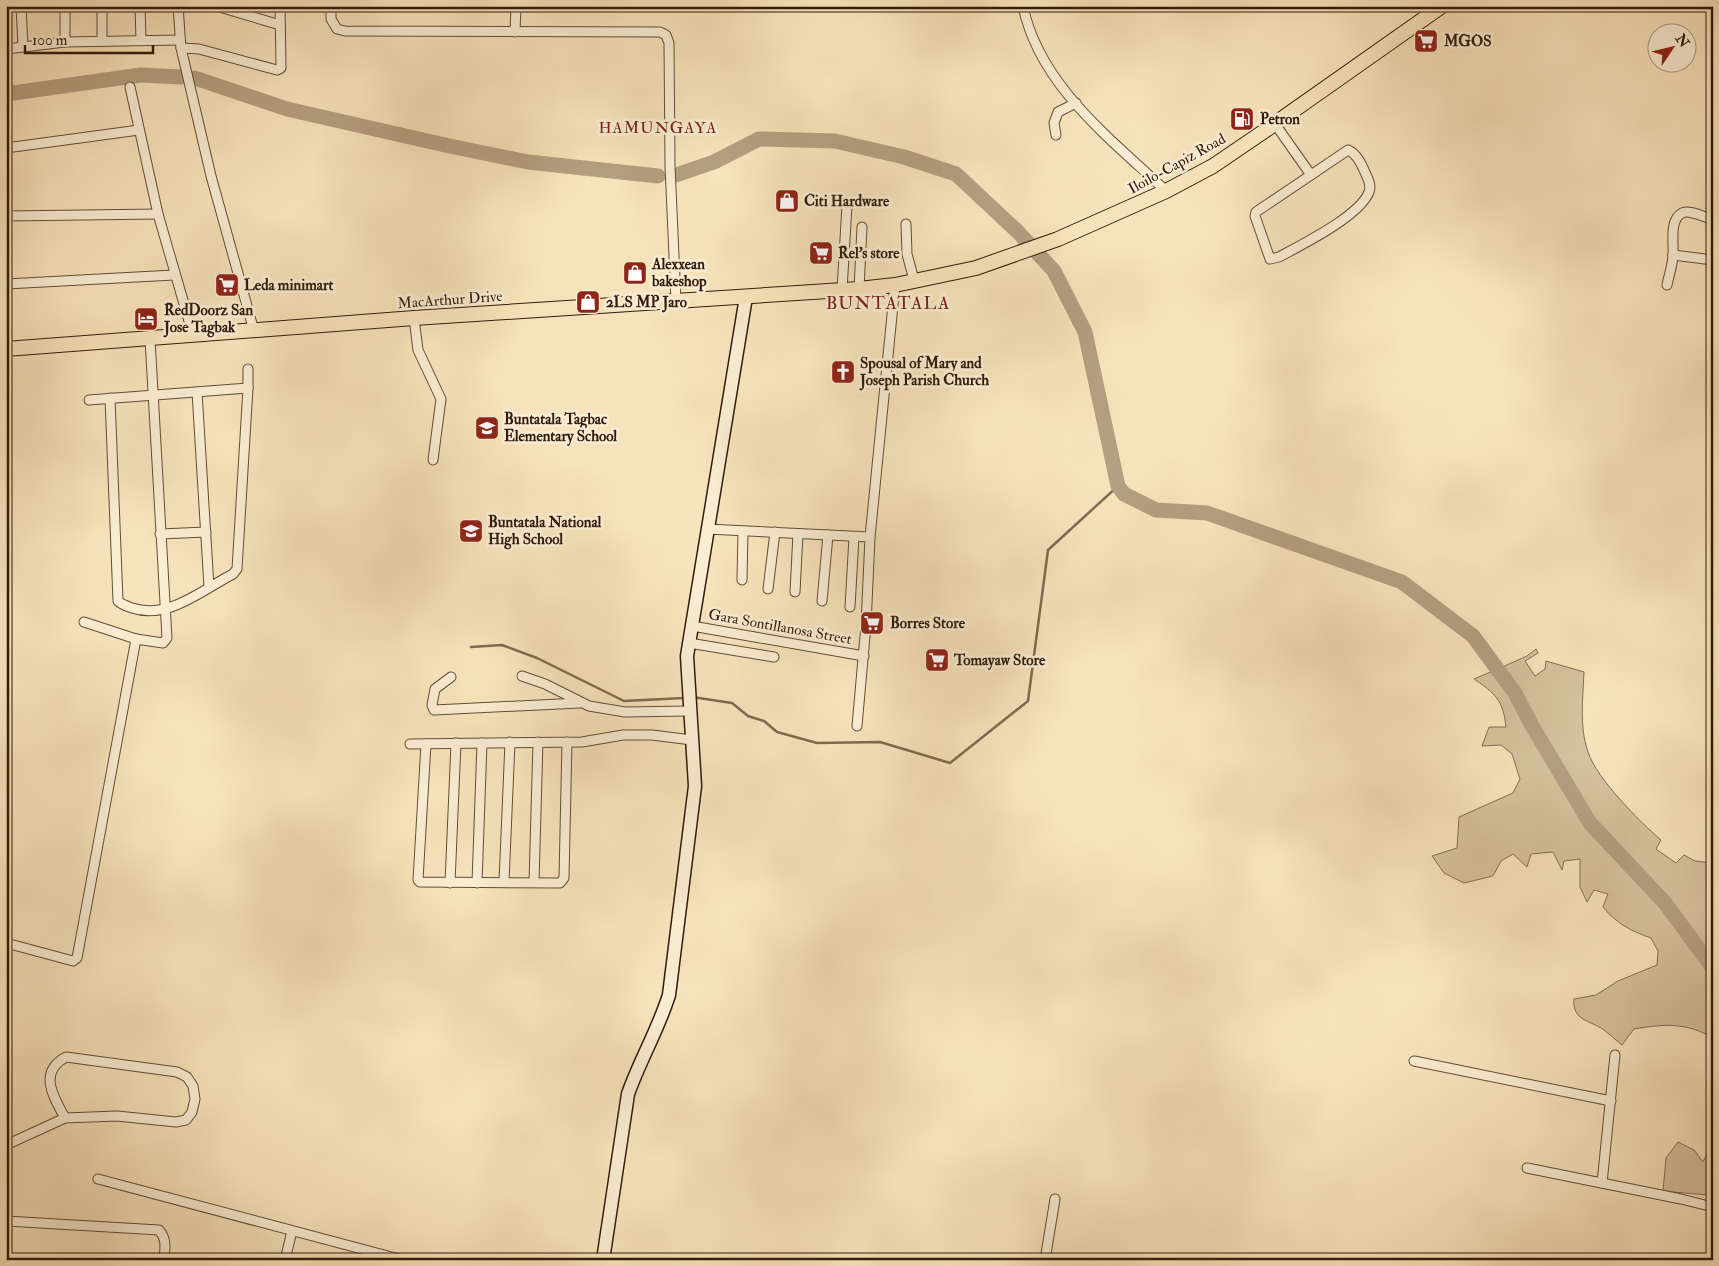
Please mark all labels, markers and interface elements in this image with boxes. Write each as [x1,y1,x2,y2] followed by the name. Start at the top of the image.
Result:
[25,22,152,54] scale bar
[1646,22,1696,72] north arrow
[1413,28,1439,54] supermarket icon: MGOS
[1671,30,1693,51] text: N
[32,31,68,50] text: 100 m
[1443,32,1492,51] place label: MGOS
[1229,106,1255,132] fuel station icon: Petron
[1260,110,1300,129] place label: Petron
[598,118,718,138] district label: HAMUNGAYA
[1125,129,1230,200] street label: Iloilo-Capiz Road
[774,188,800,214] shop icon: Citi Hardware
[804,192,890,211] place label: Citi Hardware
[808,240,834,266] supermarket icon: Rel's store
[838,244,900,263] place label: Rel's store
[651,255,707,292] place label: Alexxean bakeshop
[622,260,648,286] shop icon: Alexxean bakeshop
[214,272,240,298] supermarket icon: Leda minimart
[244,276,334,295] place label: Leda minimart
[397,287,503,313] street label: MacArthur Drive
[575,289,601,315] shop icon: 2LS MP Jaro
[826,292,950,315] district label: BUNTATALA
[606,293,688,313] place label: 2LS MP Jaro
[163,301,253,338] place label: RedDoorz San Jose Tagbak
[133,306,159,332] hotel icon: RedDoorz San Jose Tagbak
[859,354,989,391] place label: Spousal of Mary and Joseph Parish Church
[830,359,856,385] church icon: Spousal of Mary and Joseph Parish Church
[504,410,617,447] place label: Buntatala Tagbac Elementary School
[474,415,500,441] school or university icon: Buntatala Tagbac Elementary School
[488,513,602,550] place label: Buntatala National High School
[458,518,484,544] school or university icon: Buntatala National High School
[707,605,853,649] street label: Gara Sontillanosa Street
[859,610,885,636] supermarket icon: Borres Store
[890,614,966,633] place label: Borres Store
[924,647,950,673] supermarket icon: Tomayaw Store
[953,651,1046,671] place label: Tomayaw Store

